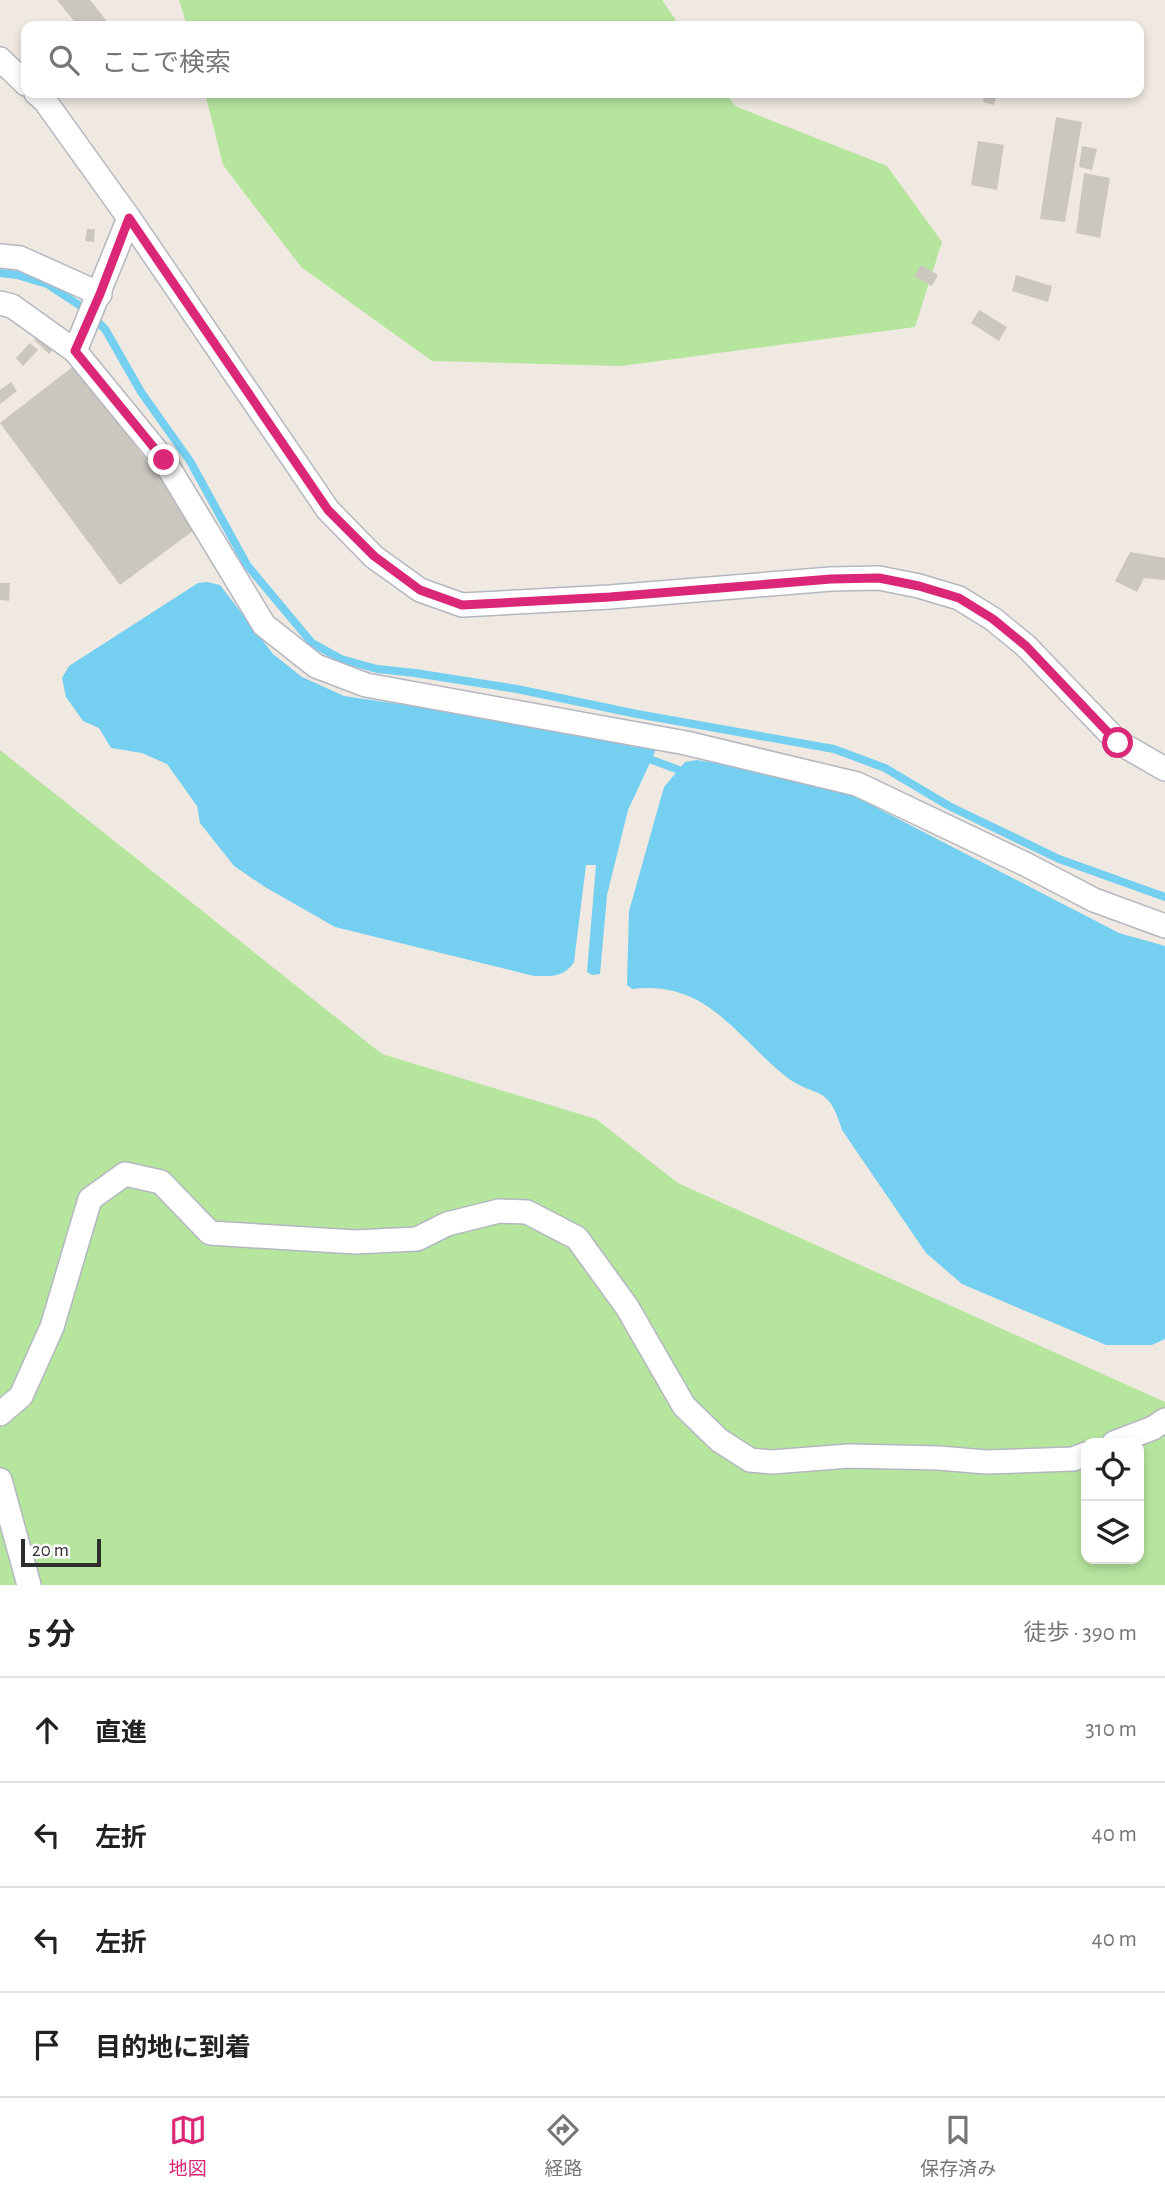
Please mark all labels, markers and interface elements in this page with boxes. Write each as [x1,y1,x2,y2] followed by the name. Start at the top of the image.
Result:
[21,21,1144,98] search box
[45,41,83,79] icon: search
[101,50,231,76] text: ここで検索
[148,444,179,475] route end
[1102,727,1133,758] route start
[1081,1438,1144,1564] map controls
[1081,1438,1144,1501] button: locate
[1081,1501,1144,1564] button: layers
[21,1536,102,1568] scale bar
[32,1541,69,1560] text: 20 m
[28,1620,76,1650] text: 5 分
[1024,1622,1137,1645] text: 徒歩 · 390 m
[28,1711,66,1749] icon: ahead
[1085,1718,1137,1741] text: 310 m
[95,1720,147,1746] text: 直進
[28,1816,66,1854] icon: left
[1092,1823,1137,1846] text: 40 m
[95,1825,147,1851] text: 左折
[28,1921,66,1959] icon: left
[1092,1928,1137,1951] text: 40 m
[95,1930,147,1956] text: 左折
[28,2026,66,2064] icon: arrive
[95,2035,251,2061] text: 目的地に到着
[169,2111,207,2181] tab: 地図
[544,2111,582,2181] tab: 経路
[920,2111,996,2181] tab: 保存済み

